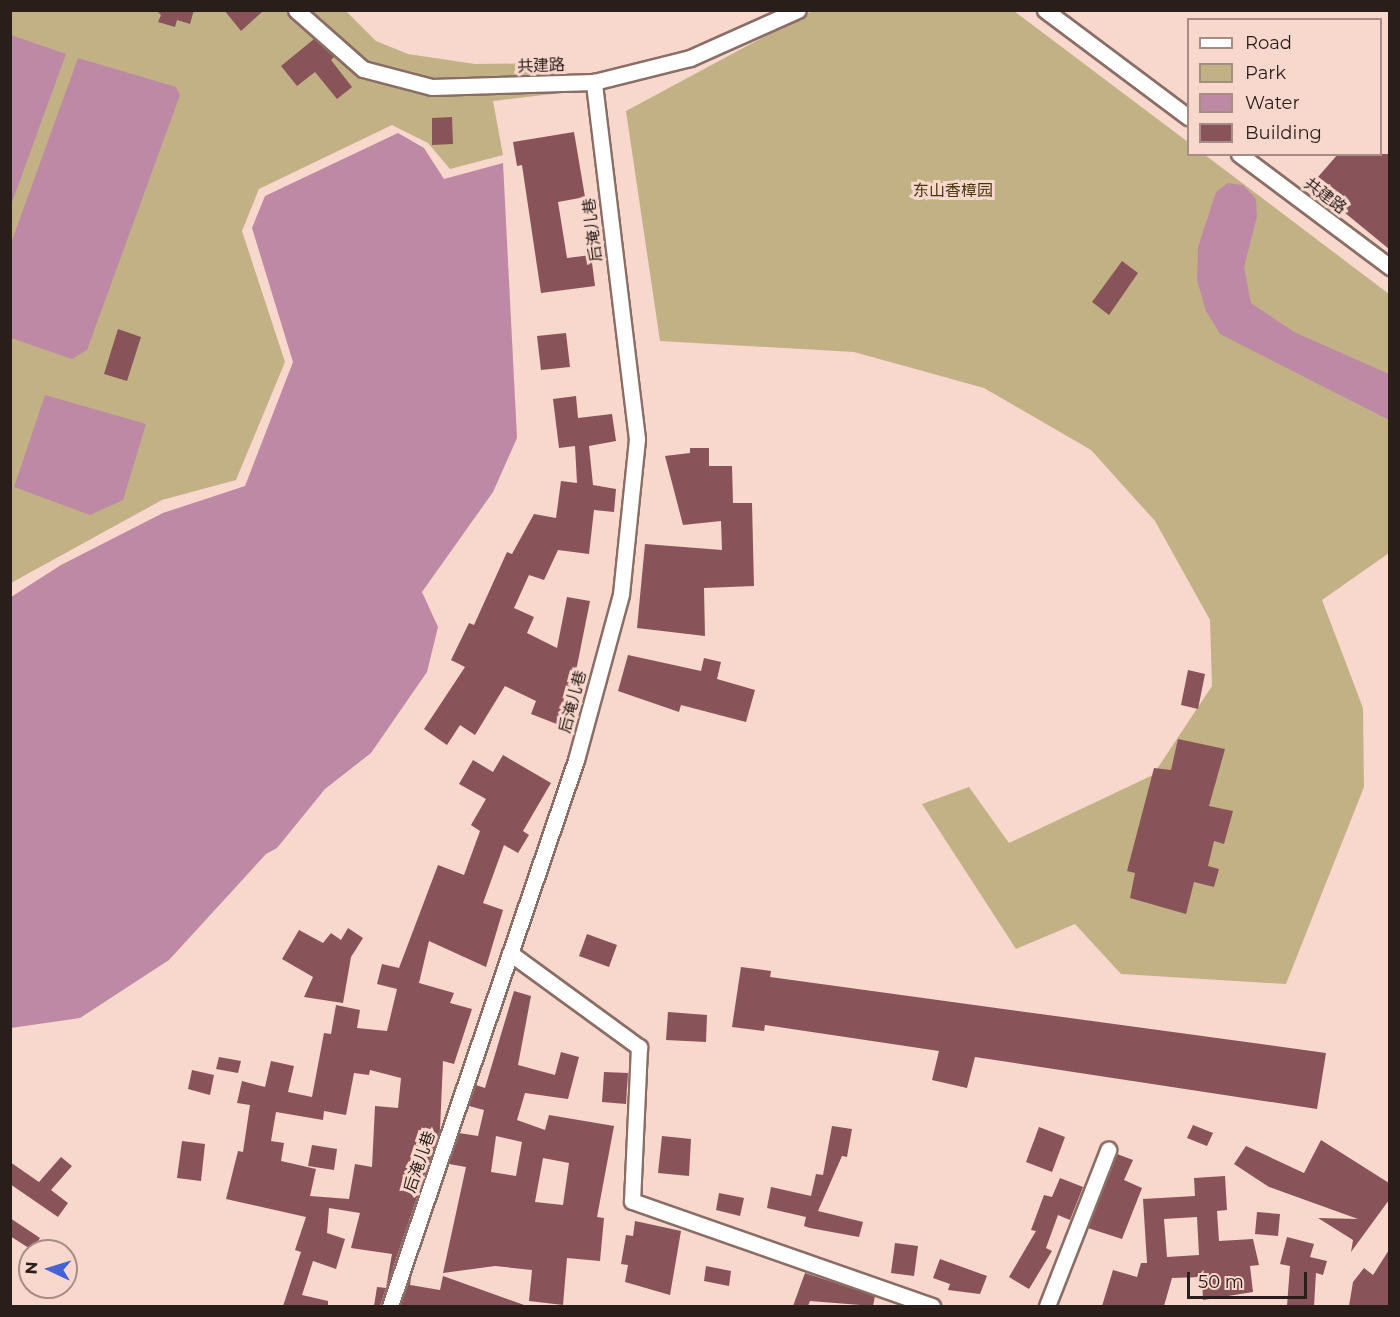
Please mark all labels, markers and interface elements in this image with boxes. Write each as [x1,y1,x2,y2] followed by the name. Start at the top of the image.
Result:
[1187,18,1382,156] legend
[1245,32,1292,54] text: Road
[517,56,565,76] street label: 共建路
[1245,62,1286,84] text: Park
[1245,92,1300,114] text: Water
[1245,122,1322,144] text: Building
[1300,174,1350,218] street label: 共建路
[913,181,993,201] park label: 东山香樟园
[580,197,606,263] street label: 后淹儿巷
[555,669,591,735] street label: 后淹儿巷
[401,1129,439,1195] street label: 后淹儿巷
[18,1239,78,1299] north arrow
[1190,1260,1310,1298] scale bar
[22,1261,41,1275] text: N
[1198,1271,1244,1293] text: 50 m

